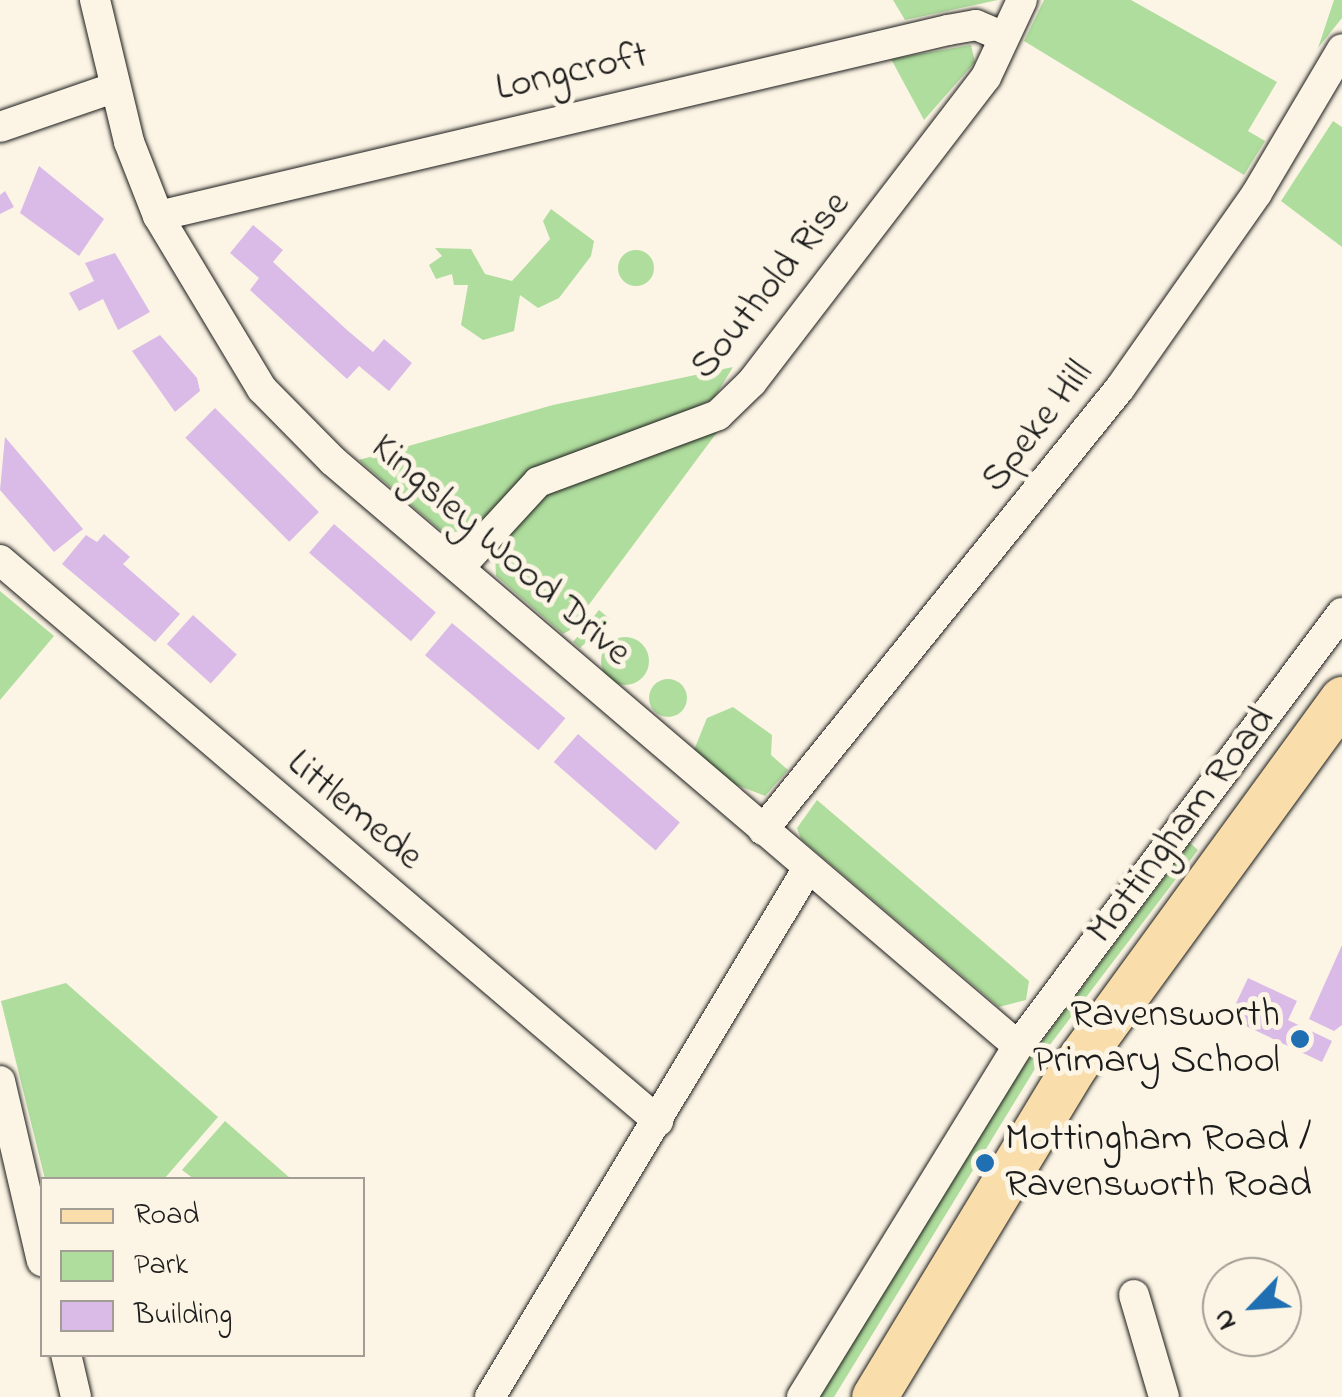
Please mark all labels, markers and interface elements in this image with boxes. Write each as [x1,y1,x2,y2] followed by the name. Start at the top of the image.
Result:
[491,32,653,114] street label: Longcroft
[681,182,861,390] street label: Southold Rise
[971,351,1105,503] street label: Speke Hill
[360,425,640,677] street label: Kingsley Wood Drive
[1077,698,1287,954] street label: Mottingham Road
[276,740,432,882] street label: Littlemede
[1033,992,1280,1086] place label: Ravensworth Primary School
[1289,1028,1311,1050] marker: Ravensworth Primary School
[1005,1116,1312,1210] place label: Mottingham Road / Ravensworth Road
[974,1152,996,1174] marker: Mottingham Road / Ravensworth Road
[40,1177,365,1357] legend
[134,1194,199,1238] text: Road
[134,1244,188,1288] text: Park
[1202,1257,1302,1357] north arrow
[134,1294,232,1338] text: Building
[1204,1302,1249,1336] text: N

